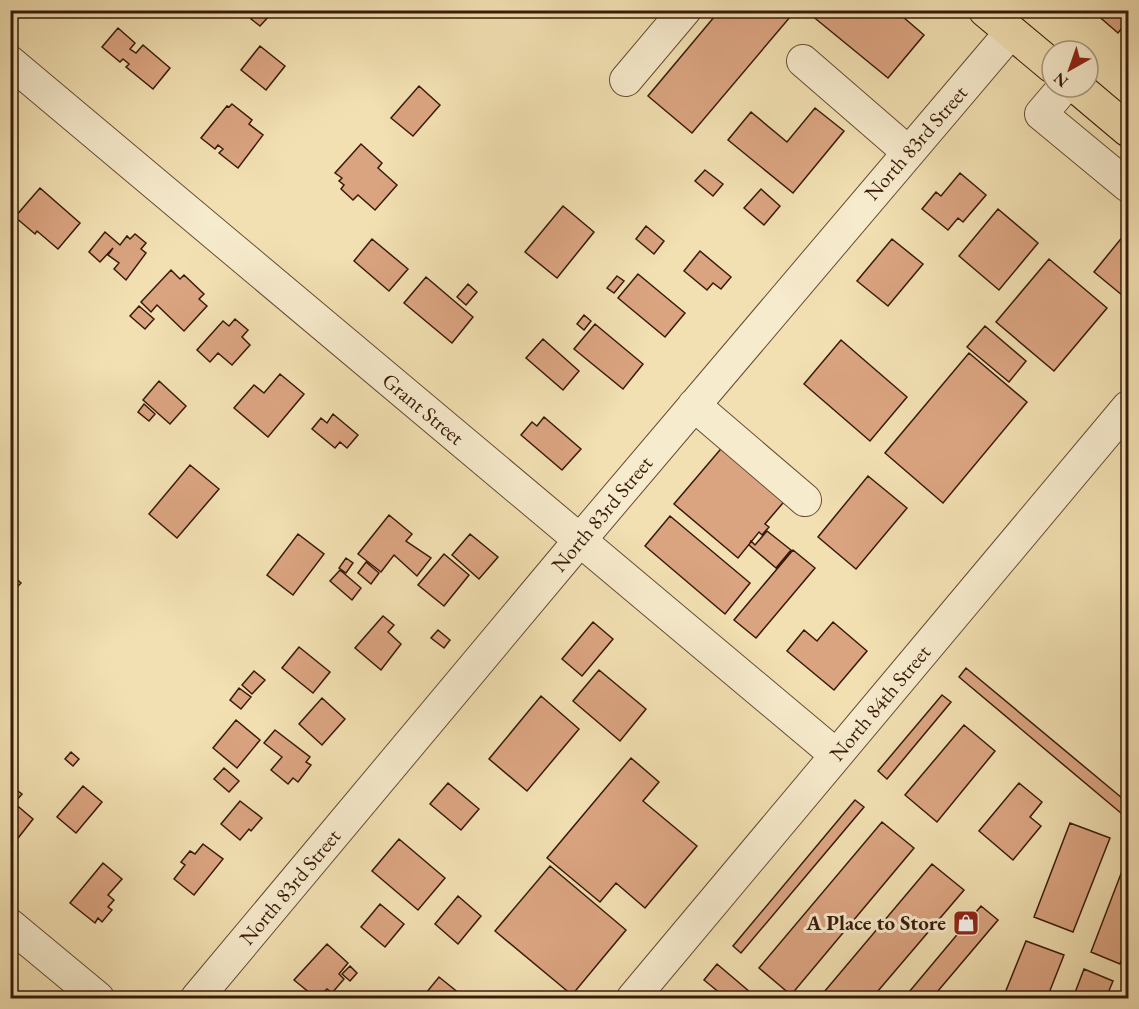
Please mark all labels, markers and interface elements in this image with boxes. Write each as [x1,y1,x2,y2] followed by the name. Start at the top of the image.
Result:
[1040,39,1100,99] north arrow
[1049,68,1072,92] text: N
[858,79,973,206] street label: North 83rd Street
[377,367,470,451] street label: Grant Street
[545,450,658,577] street label: North 83rd Street
[823,639,936,766] street label: North 84th Street
[233,823,346,950] street label: North 83rd Street
[951,908,981,938] shop icon: A Place to Store
[805,909,946,936] place label: A Place to Store

